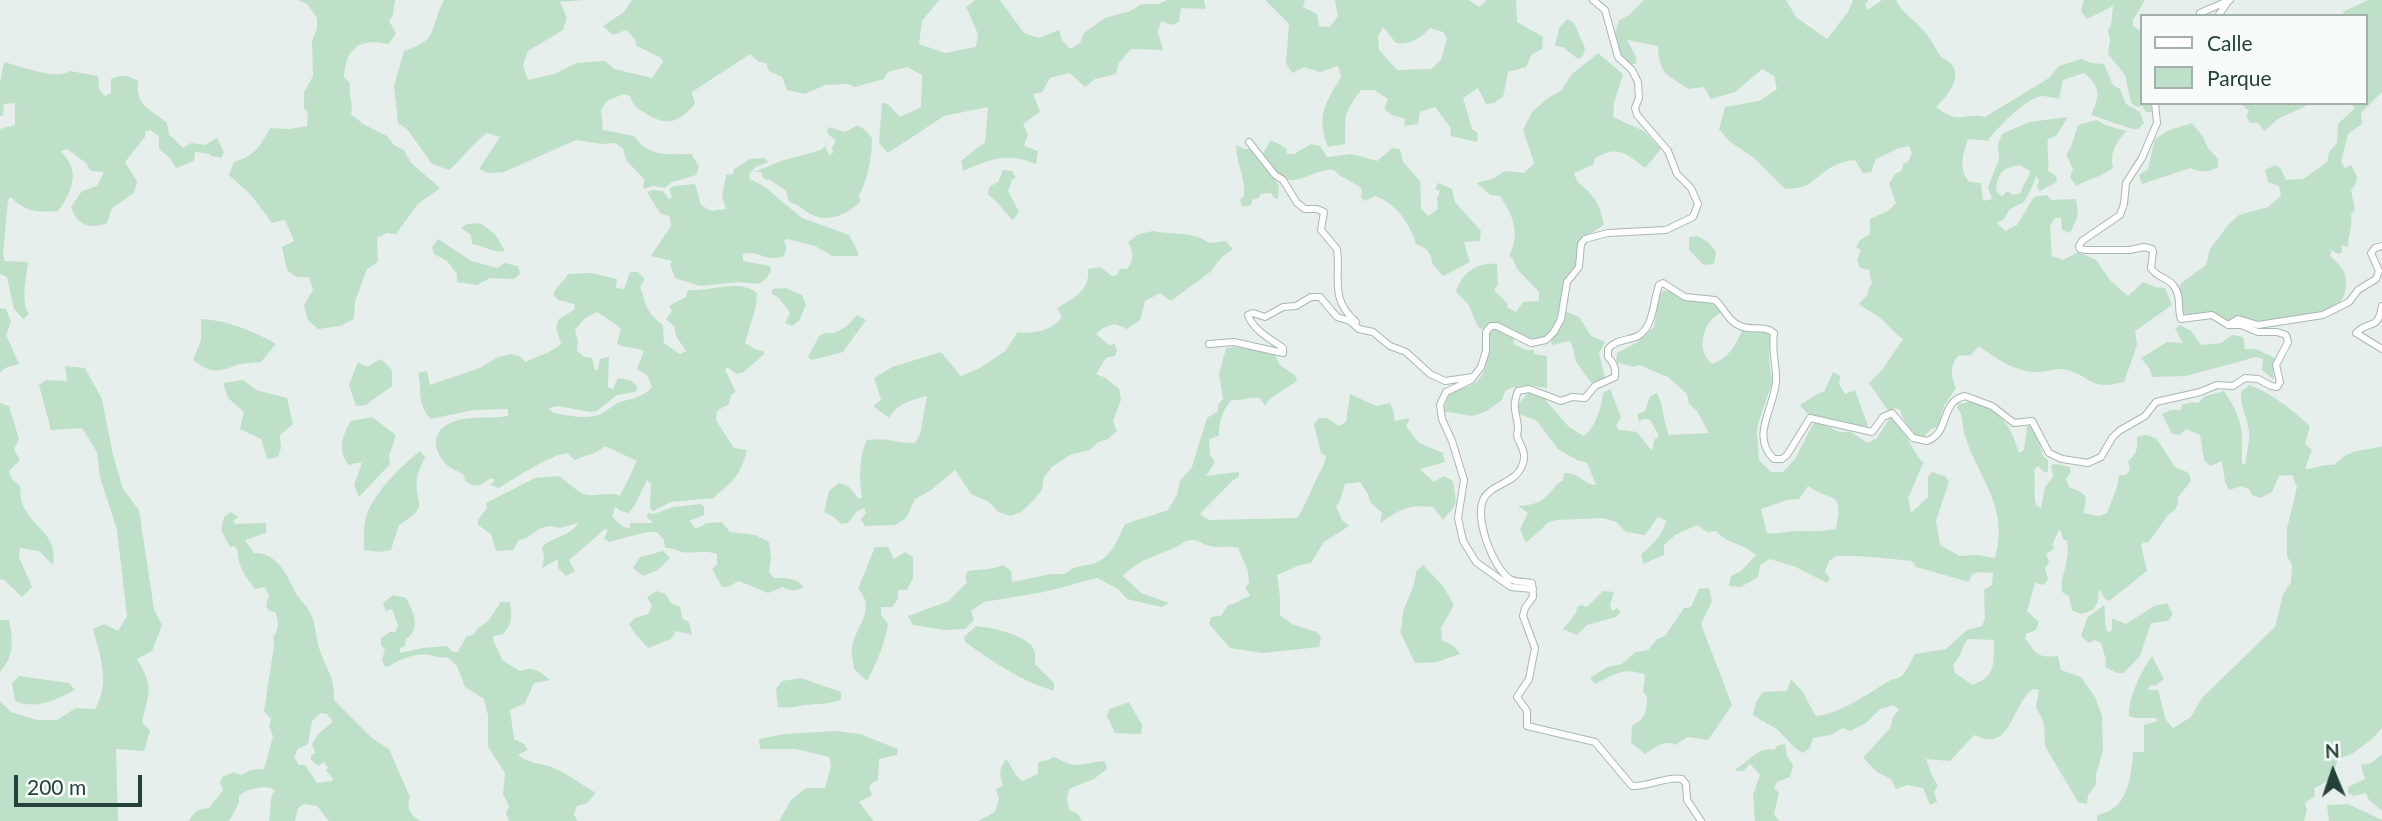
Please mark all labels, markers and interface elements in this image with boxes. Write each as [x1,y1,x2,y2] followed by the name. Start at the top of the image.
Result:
[2140,14,2368,105] legend
[2207,30,2252,55] text: Calle
[2207,65,2272,90] text: Parque
[2298,737,2368,807] north arrow
[2325,739,2340,762] text: N
[18,762,145,806] scale bar
[27,774,86,799] text: 200 m

